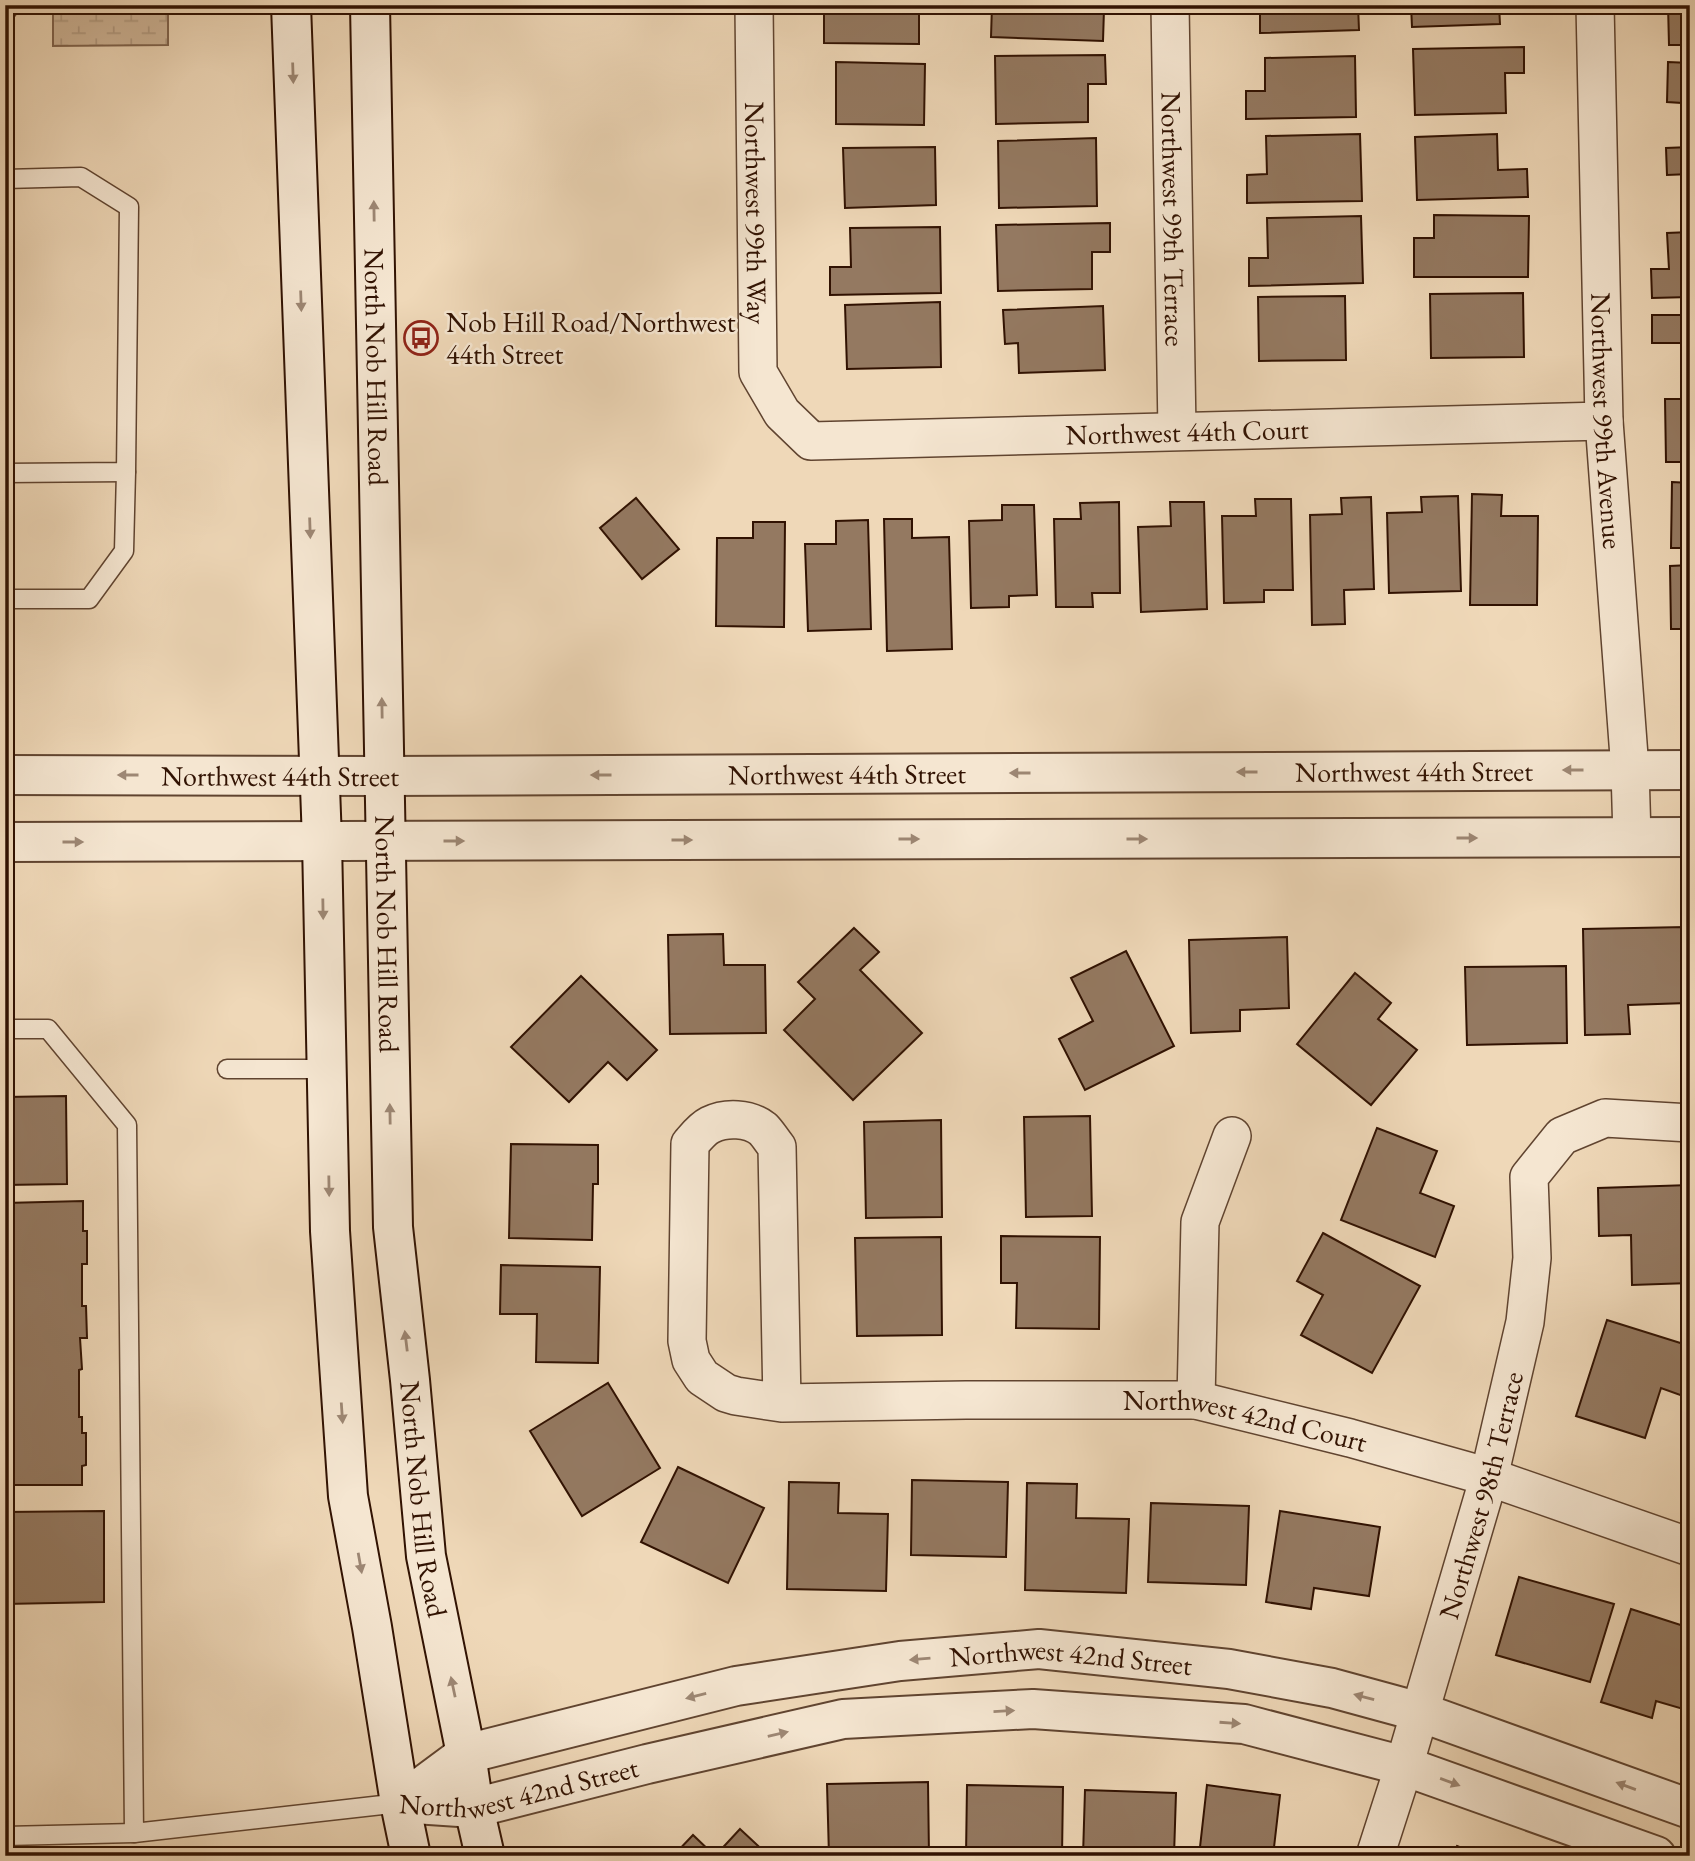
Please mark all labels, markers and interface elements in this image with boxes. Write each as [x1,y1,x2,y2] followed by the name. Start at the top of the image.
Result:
[288,63,299,85] one-way arrow
[1153,91,1194,347] street label: Northwest 99th Terrace
[737,102,775,325] street label: Northwest 99th Way
[368,200,379,222] one-way arrow
[357,248,397,487] street label: North Nob Hill Road
[296,290,307,312] one-way arrow
[1583,292,1631,550] street label: Northwest 99th Avenue
[446,304,736,372] place label: Nob Hill Road/Northwest 44th Street
[402,319,440,357] bus stop icon: Nob Hill Road/Northwest 44th Street
[1065,410,1309,453] street label: Northwest 44th Court
[304,517,315,539] one-way arrow
[376,697,388,719] one-way arrow
[1295,753,1533,790] street label: Northwest 44th Street
[728,755,966,792] street label: Northwest 44th Street
[161,757,399,794] street label: Northwest 44th Street
[1561,765,1583,776] one-way arrow
[1236,766,1258,778] one-way arrow
[1008,767,1030,779] one-way arrow
[117,769,139,781] one-way arrow
[589,769,611,781] one-way arrow
[367,815,408,1054] street label: North Nob Hill Road
[1456,832,1478,843] one-way arrow
[898,833,920,845] one-way arrow
[1126,833,1148,845] one-way arrow
[671,834,693,846] one-way arrow
[443,835,465,847] one-way arrow
[63,836,85,848] one-way arrow
[317,898,329,920] one-way arrow
[385,1103,396,1125] one-way arrow
[323,1175,334,1197] one-way arrow
[400,1330,411,1352] one-way arrow
[1430,1368,1531,1623] street label: Northwest 98th Terrace
[392,1379,456,1621] street label: North Nob Hill Road
[1123,1381,1371,1460] street label: Northwest 42nd Court
[337,1402,348,1424] one-way arrow
[355,1552,366,1574] one-way arrow
[948,1631,1194,1683] street label: Northwest 42nd Street
[909,1654,931,1665] one-way arrow
[447,1676,458,1698] one-way arrow
[685,1691,707,1702] one-way arrow
[1353,1691,1375,1702] one-way arrow
[993,1705,1015,1716] one-way arrow
[1220,1718,1242,1729] one-way arrow
[767,1728,789,1739] one-way arrow
[398,1749,642,1827] street label: Northwest 42nd Street
[1439,1777,1460,1788] one-way arrow
[1615,1780,1636,1791] one-way arrow

